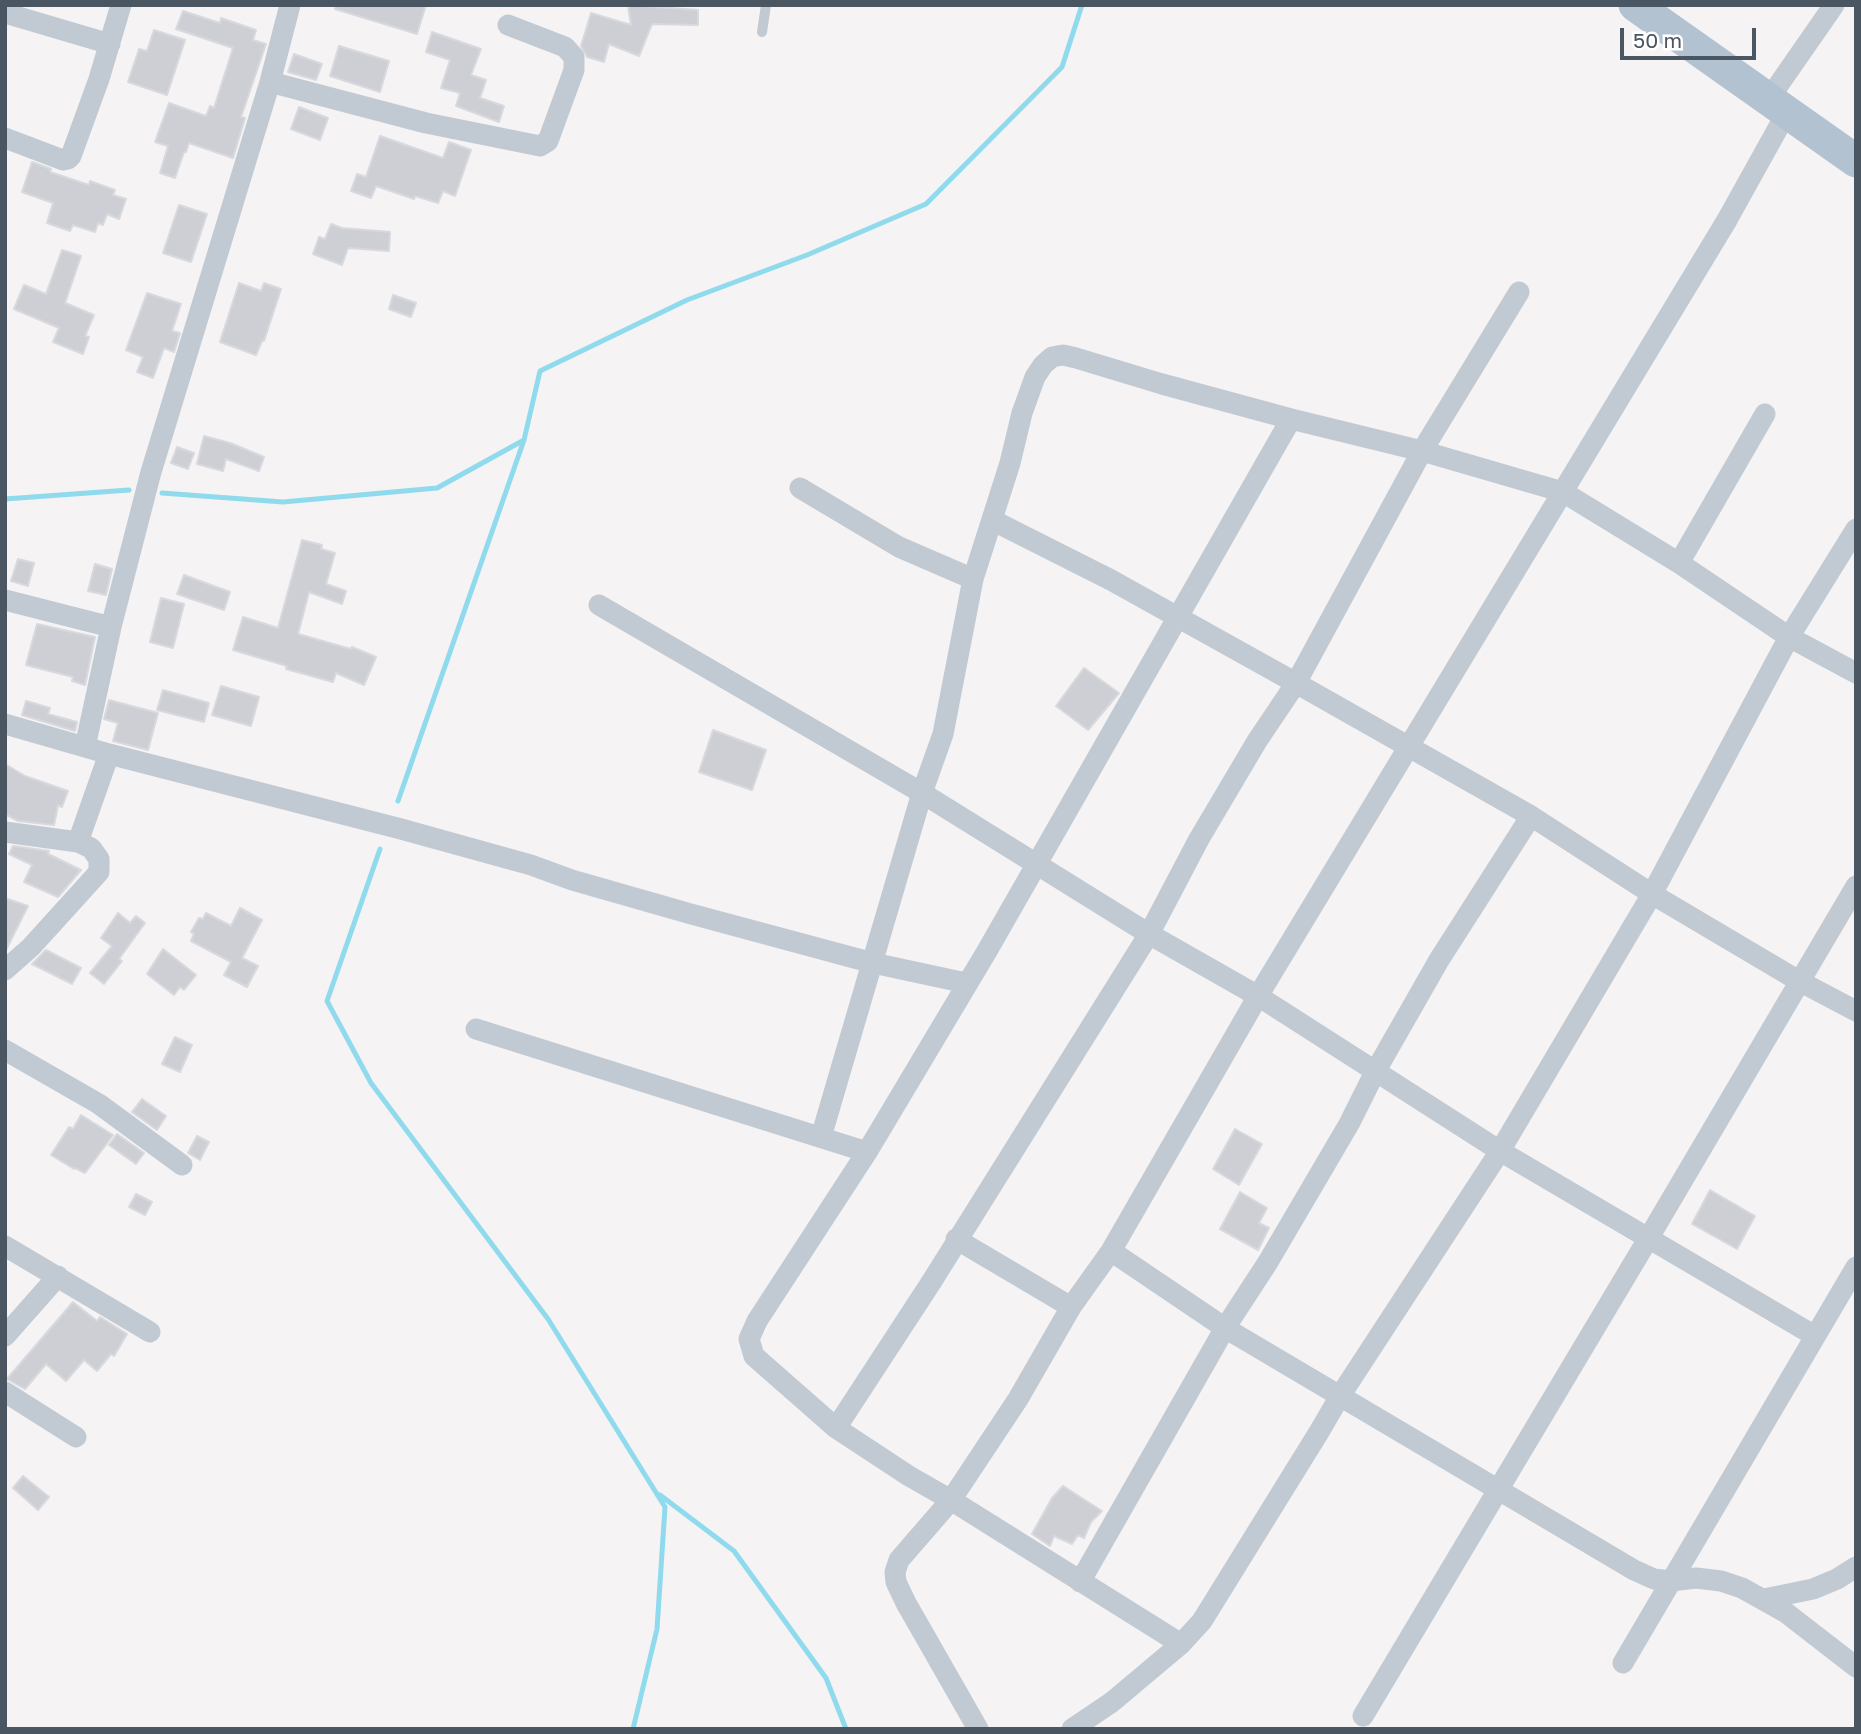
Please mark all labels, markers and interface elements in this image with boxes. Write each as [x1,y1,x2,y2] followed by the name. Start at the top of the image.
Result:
[1623,14,1759,58] scale bar
[1633,27,1682,53] text: 50 m

